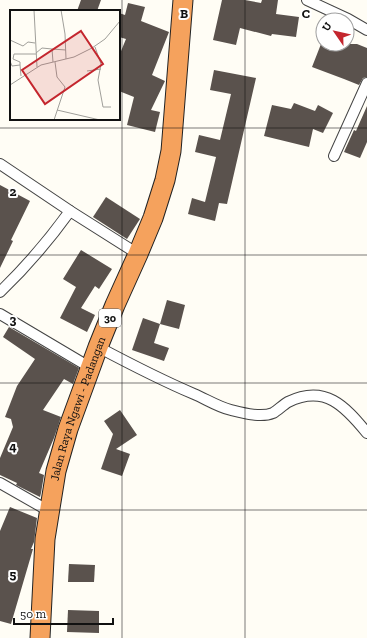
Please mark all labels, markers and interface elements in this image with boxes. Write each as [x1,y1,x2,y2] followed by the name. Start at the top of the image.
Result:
[180,6,188,21] text: B
[302,6,310,21] text: C
[10,10,120,120] inset map
[315,12,355,52] north arrow
[320,20,335,34] text: U
[10,184,17,199] text: 2
[99,309,121,327] road number: 30
[10,312,17,327] text: 3
[48,334,109,482] street label: Jalan Raya Ngawi - Padangan
[9,439,17,454] text: 4
[10,567,17,582] text: 5
[14,600,113,626] scale bar
[20,607,47,621] text: 50 m

